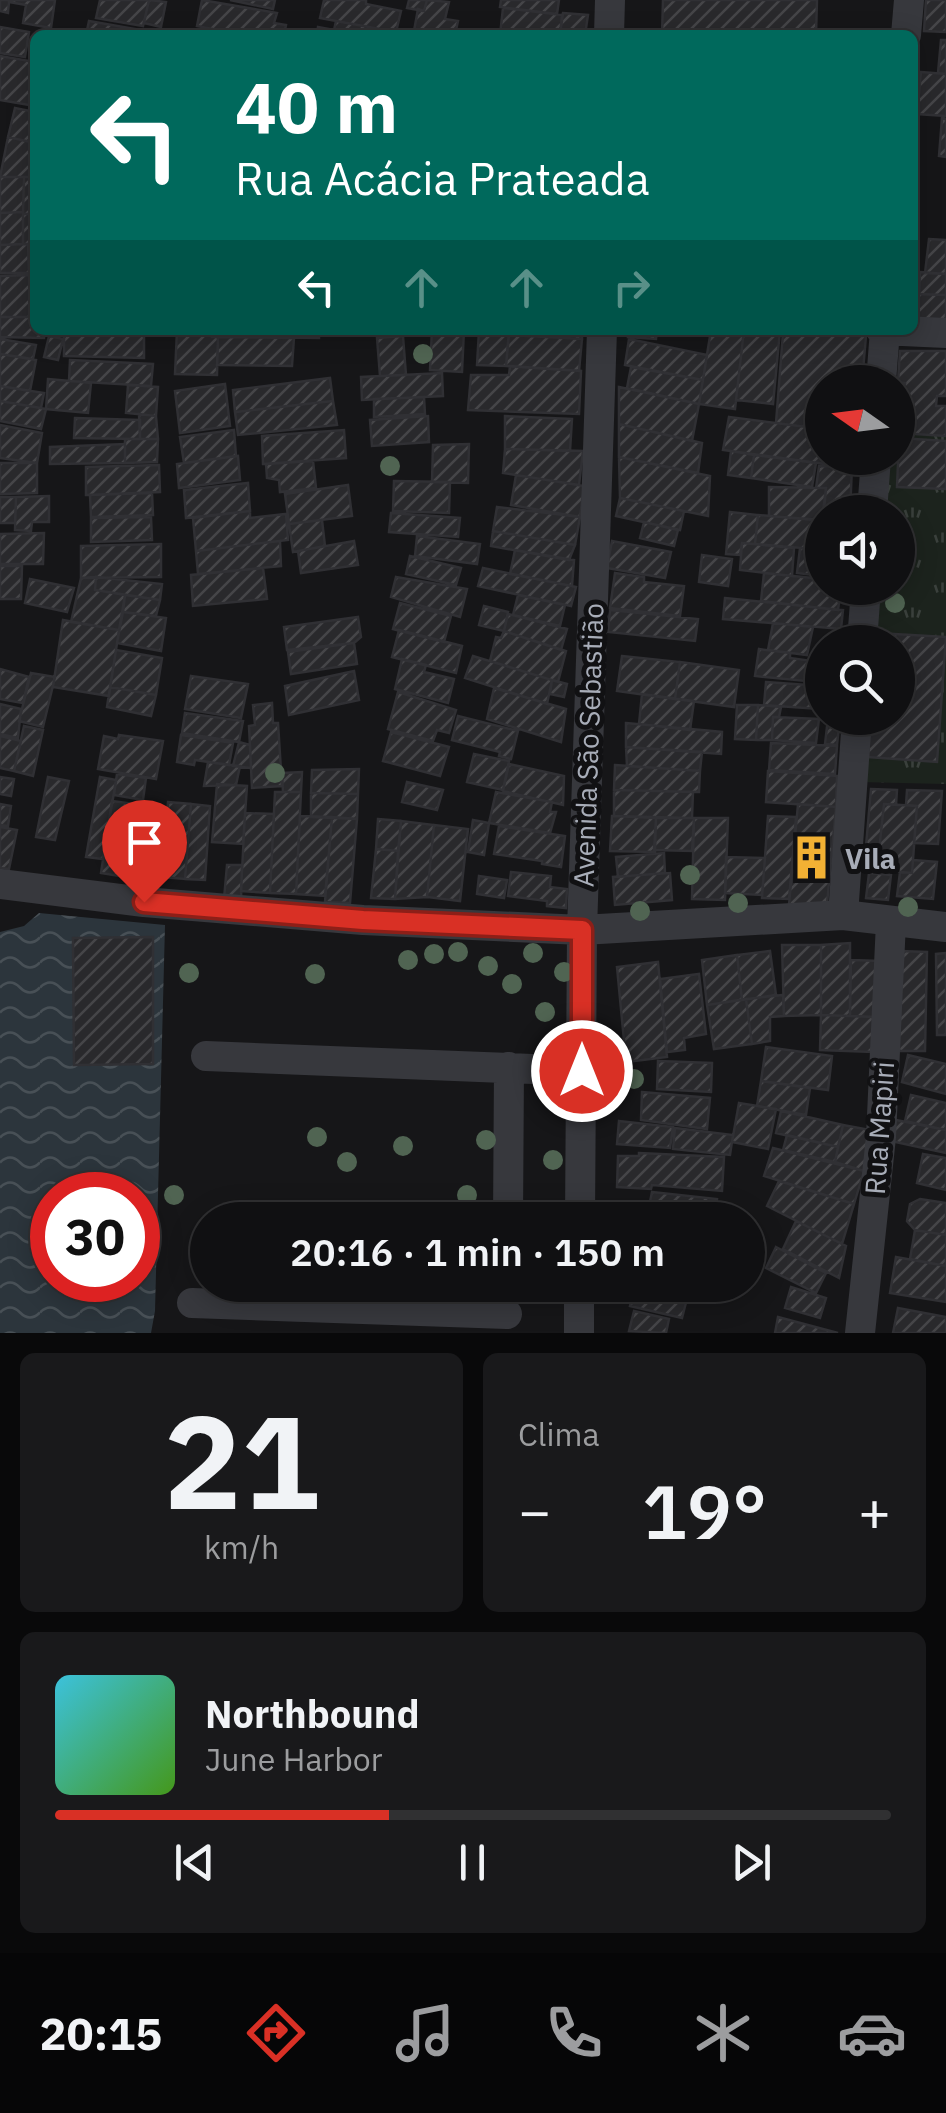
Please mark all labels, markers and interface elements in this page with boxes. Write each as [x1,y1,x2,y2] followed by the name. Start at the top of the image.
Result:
[235,61,398,152] text: 40 m
[70,70,200,200] icon: left
[235,149,650,207] text: Rua Acácia Prateada
[289,260,344,315] icon: left
[394,260,449,315] icon: ahead
[499,260,554,315] icon: ahead
[604,260,659,315] icon: right
[805,365,915,475] north arrow
[805,365,915,735] map controls
[805,495,915,605] button: sound
[565,602,611,888] street label: Avenida São Sebastião
[805,625,915,735] button: search
[102,800,187,903] pin
[117,815,172,870] icon: arrive
[788,834,836,882] building icon: Vila
[845,840,896,877] place label: Vila
[530,1019,634,1123] position arrow
[856,1060,902,1196] street label: Rua Mapiri
[30,1172,160,1302] speed limit sign: 30
[290,1227,665,1276] text: 20:16 · 1 min · 150 m
[163,1376,320,1545] text: 21
[518,1413,600,1455] text: Clima
[642,1462,767,1560] text: 19°
[518,1475,551,1546] text: −
[858,1475,891,1546] text: +
[204,1526,279,1568] text: km/h
[205,1689,420,1738] text: Northbound
[205,1738,382,1780] text: June Harbor
[167,1835,222,1890] icon: previous
[445,1835,500,1890] icon: pause
[724,1835,779,1890] icon: next
[241,1998,311,2068] icon: directions
[390,1998,460,2068] icon: music
[539,1998,609,2068] icon: phone
[688,1998,758,2068] icon: climate
[837,1998,907,2068] icon: car
[39,2004,162,2062] text: 20:15

